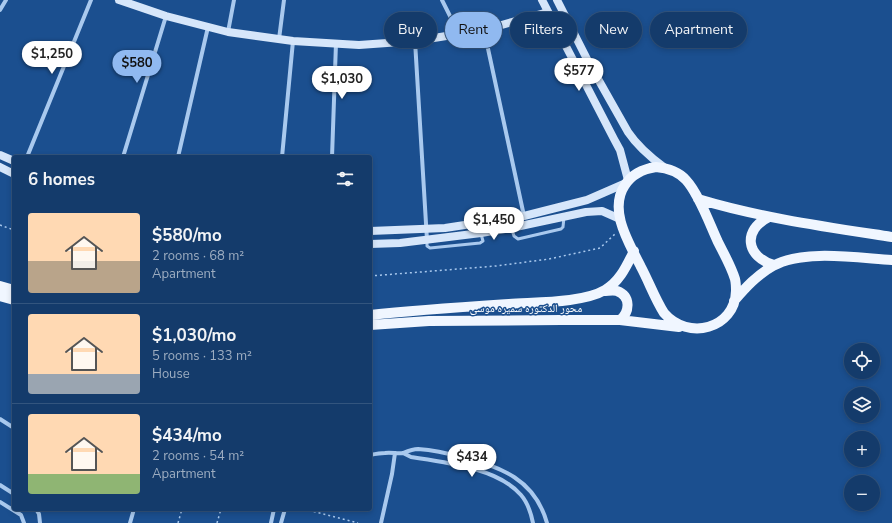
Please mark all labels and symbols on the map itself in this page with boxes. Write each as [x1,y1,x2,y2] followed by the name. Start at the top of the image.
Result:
[19,41,85,75] pin: $1,250
[113,50,161,84] pin: $580
[555,58,603,92] pin: $577
[309,66,375,100] pin: $1,030
[461,207,527,241] pin: $1,450
[470,301,582,316] street label: محور الدكتوره سميره موسى
[448,444,496,478] pin: $434

